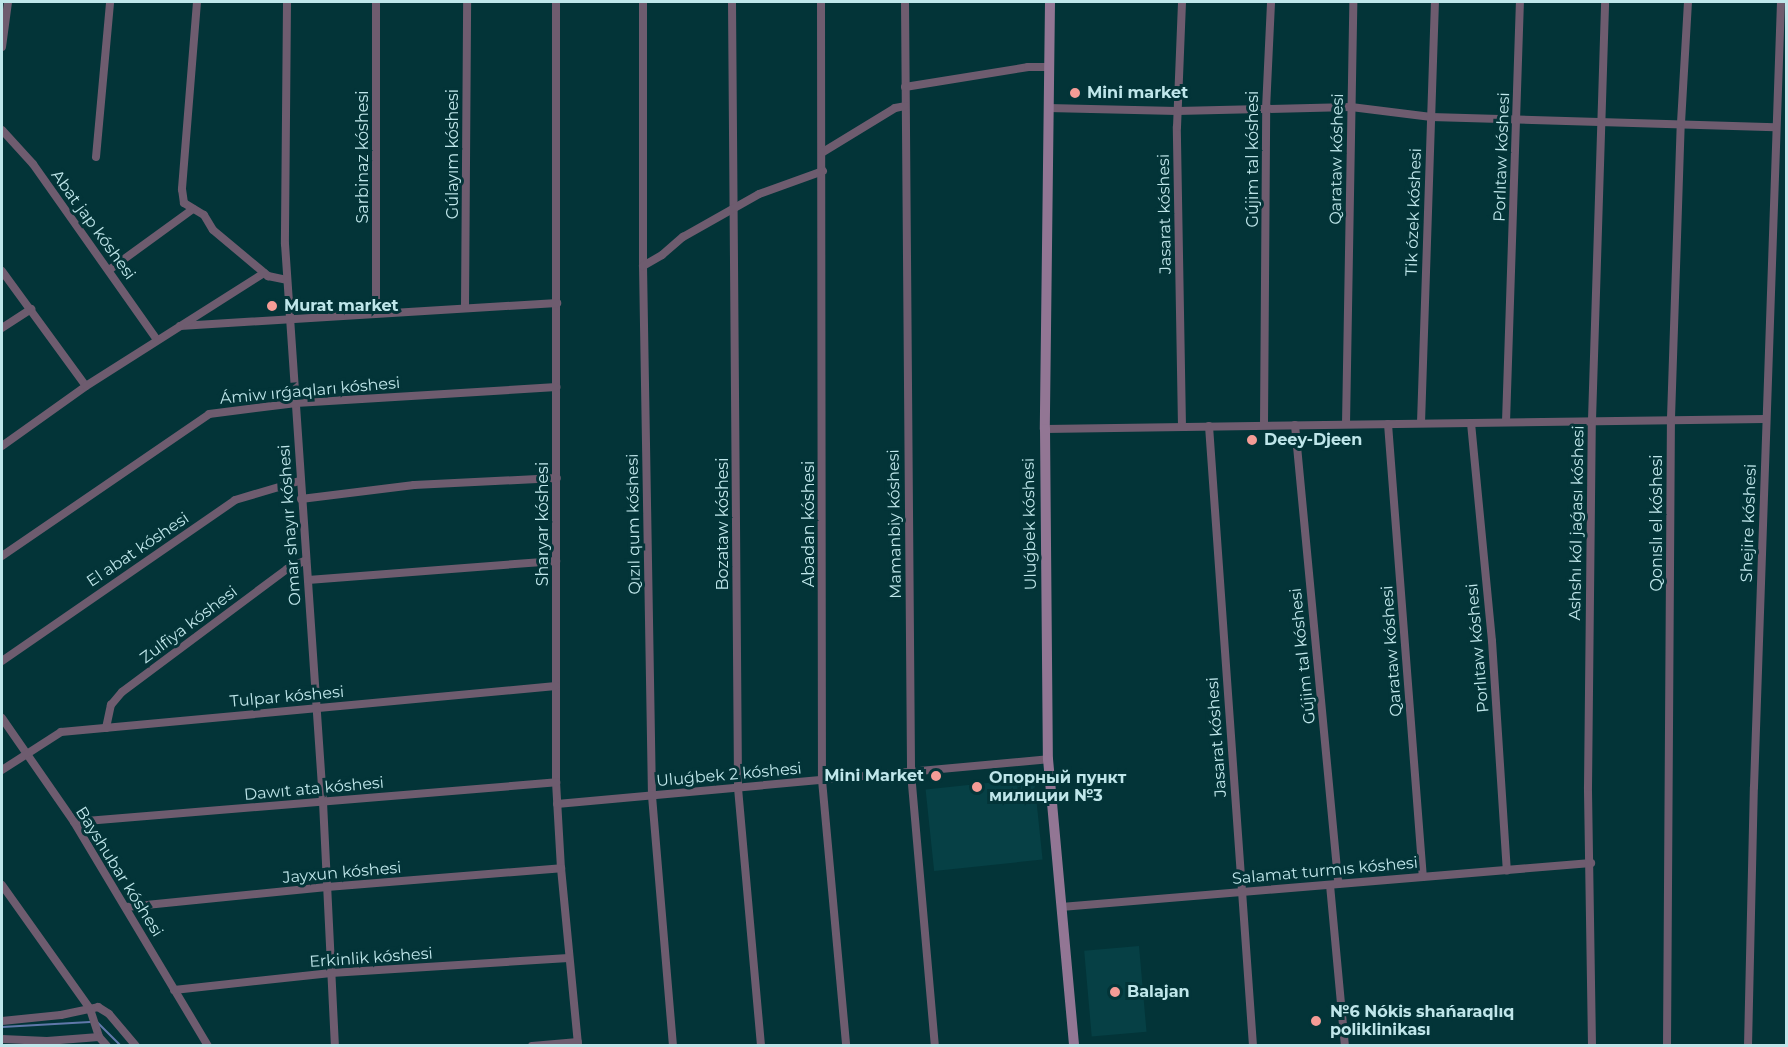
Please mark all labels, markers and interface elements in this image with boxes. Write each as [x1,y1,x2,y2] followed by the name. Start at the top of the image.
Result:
[1087,83,1188,103] place label: Mini market
[1068,86,1082,100] marker: Mini market
[443,89,463,219] street label: Gúlayım kóshesi
[353,90,373,224] street label: Sarbinaz kóshesi
[1243,91,1263,227] street label: Gújim tal kóshesi
[1490,92,1514,222] street label: Porlıtaw kóshesi
[1326,93,1348,225] street label: Qarataw kóshesi
[1402,148,1426,276] street label: Tik ózek kóshesi
[1154,154,1176,274] street label: Jasarat kóshesi
[47,166,139,284] street label: Abat jap kóshesi
[284,296,399,316] place label: Murat market
[265,299,279,313] marker: Murat market
[219,374,401,408] street label: Ámiw ırǵaqları kóshesi
[1566,425,1588,621] street label: Ashshı kól jaǵası kóshesi
[1264,430,1362,450] place label: Deey-Djeen
[1245,433,1259,447] marker: Deey-Djeen
[275,444,305,606] street label: Omar shayır kóshesi
[884,449,906,599] street label: Mamanbiy kóshesi
[623,453,645,595] street label: Qızıl qum kóshesi
[1647,454,1667,592] street label: Qonıslı el kóshesi
[713,458,733,590] street label: Bozataw kóshesi
[1019,458,1041,590] street label: Uluǵbek kóshesi
[799,461,819,587] street label: Abadan kóshesi
[533,462,553,586] street label: Sharyar kóshesi
[1737,463,1761,583] street label: Shejire kóshesi
[83,509,193,591] street label: El abat kóshesi
[137,582,241,668] street label: Zulfiya kóshesi
[1463,583,1493,713] street label: Porlıtaw kóshesi
[1378,585,1406,717] street label: Qarataw kóshesi
[1286,587,1320,725] street label: Gújim tal kóshesi
[1203,676,1231,798] street label: Jasarat kóshesi
[229,682,345,712] street label: Tulpar kóshesi
[655,759,803,791] street label: Uluǵbek 2 kóshesi
[824,766,924,786] place label: Mini Market
[989,768,1126,806] place label: Опорный пункт милиции №3
[929,769,943,783] marker: Mini Market
[243,773,385,805] street label: Dawıt ata kóshesi
[970,780,984,794] marker: Опорный пункт милиции №3
[71,803,167,941] street label: Bayshubar kóshesi
[1231,853,1419,889] street label: Salamat turmıs kóshesi
[282,858,402,888] street label: Jayxun kóshesi
[309,944,433,972] street label: Erkinlik kóshesi
[1127,982,1190,1002] place label: Balajan
[1108,985,1122,999] marker: Balajan
[1330,1002,1514,1040] place label: №6 Nókis shańaraqlıq poliklinikası
[1307,1012,1325,1030] marker: №6 Nókis shańaraqlıq poliklinikası

